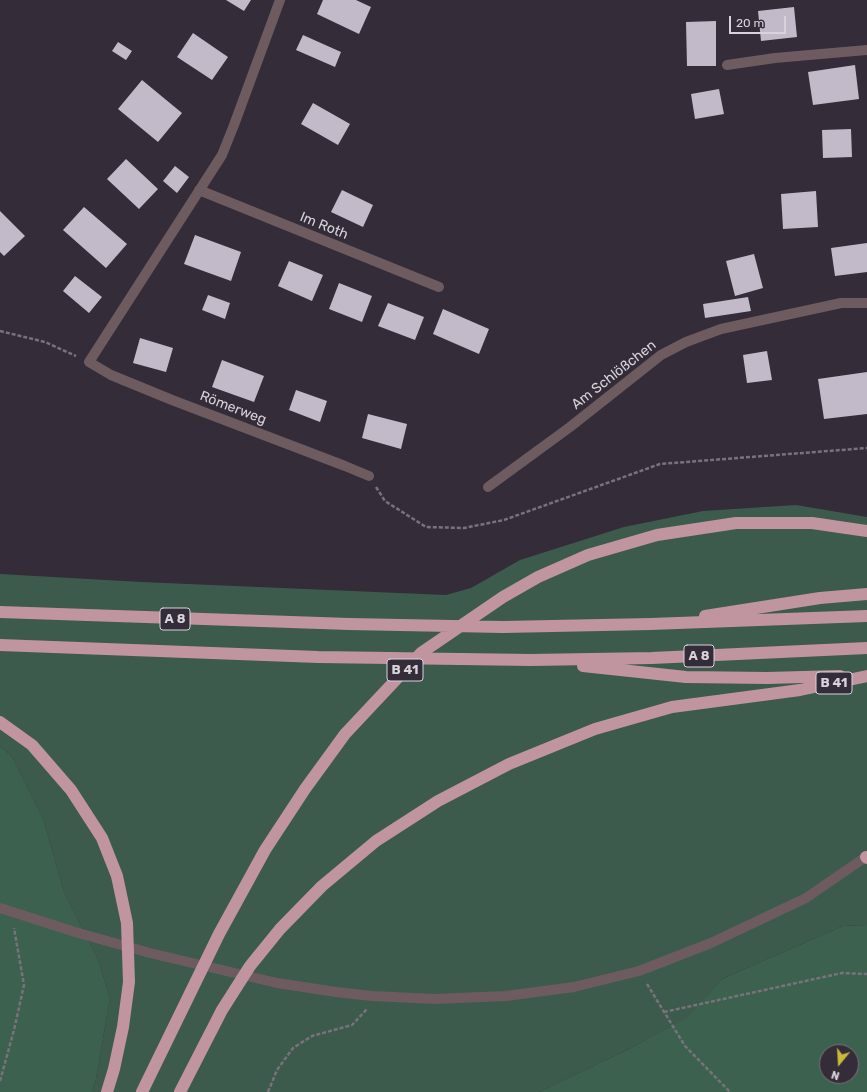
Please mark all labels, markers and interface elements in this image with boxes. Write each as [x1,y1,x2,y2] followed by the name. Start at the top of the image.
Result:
[731,8,788,34] scale bar
[736,16,764,30] text: 20 m
[297,209,351,243] street label: Im Roth
[568,337,660,413] street label: Am Schlößchen
[197,388,269,428] street label: Römerweg
[160,608,190,630] road number: A 8
[684,645,714,667] road number: A 8
[387,659,423,681] road number: B 41
[816,672,852,694] road number: B 41
[819,1044,859,1084] north arrow
[830,1068,841,1082] text: N

